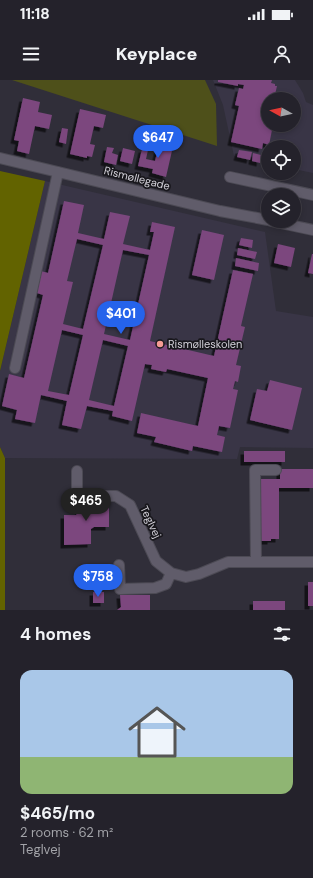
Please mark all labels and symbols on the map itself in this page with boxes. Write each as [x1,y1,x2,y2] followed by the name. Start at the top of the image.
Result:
[261,92,301,132] north arrow
[134,125,182,159] pin: $647
[103,163,171,193] street label: Rismøllegade
[97,301,145,335] pin: $401
[168,337,242,351] place label: Rismølleskolen
[155,339,165,349] marker: Rismølleskolen
[62,488,110,522] pin: $465
[137,503,165,541] street label: Teglvej
[74,564,122,598] pin: $758

